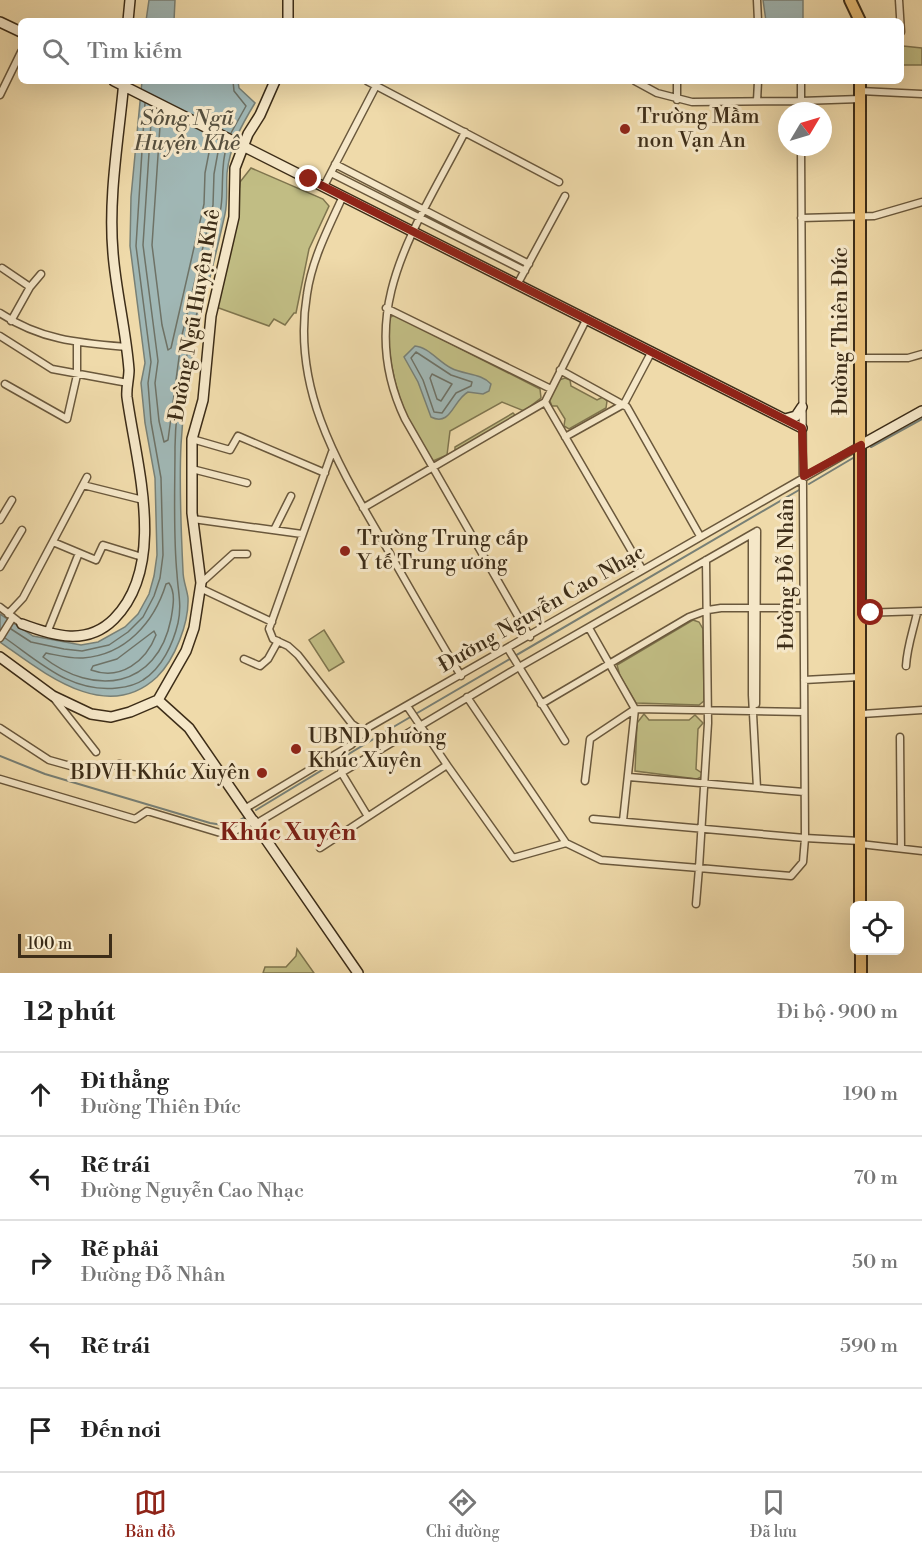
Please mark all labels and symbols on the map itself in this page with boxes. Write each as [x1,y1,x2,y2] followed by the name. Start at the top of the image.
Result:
[778,102,832,156] north arrow
[637,104,760,154] place label: Trường Mầm non Vạn An
[133,105,241,157] water label: Sông Ngũ Huyện Khê
[618,122,632,136] marker: Trường Mầm non Vạn An
[295,165,321,191] route end
[164,207,226,423] street label: Đường Ngũ Huyện Khê
[828,247,854,415] street label: Đường Thiên Đức
[774,498,800,650] street label: Đường Đỗ Nhân
[356,526,529,576] place label: Trường Trung cấp Y tế Trung ương
[434,539,650,679] street label: Đường Nguyễn Cao Nhạc
[338,544,352,558] marker: Trường Trung cấp Y tế Trung ương
[857,599,883,625] route start
[308,724,446,774] place label: UBND phường Khúc Xuyên
[289,742,303,756] marker: UBND phường Khúc Xuyên
[69,760,250,786] place label: BDVH Khúc Xuyên
[255,766,269,780] marker: BDVH Khúc Xuyên
[220,818,357,848] district label: Khúc Xuyên
[18,931,112,959] scale bar

